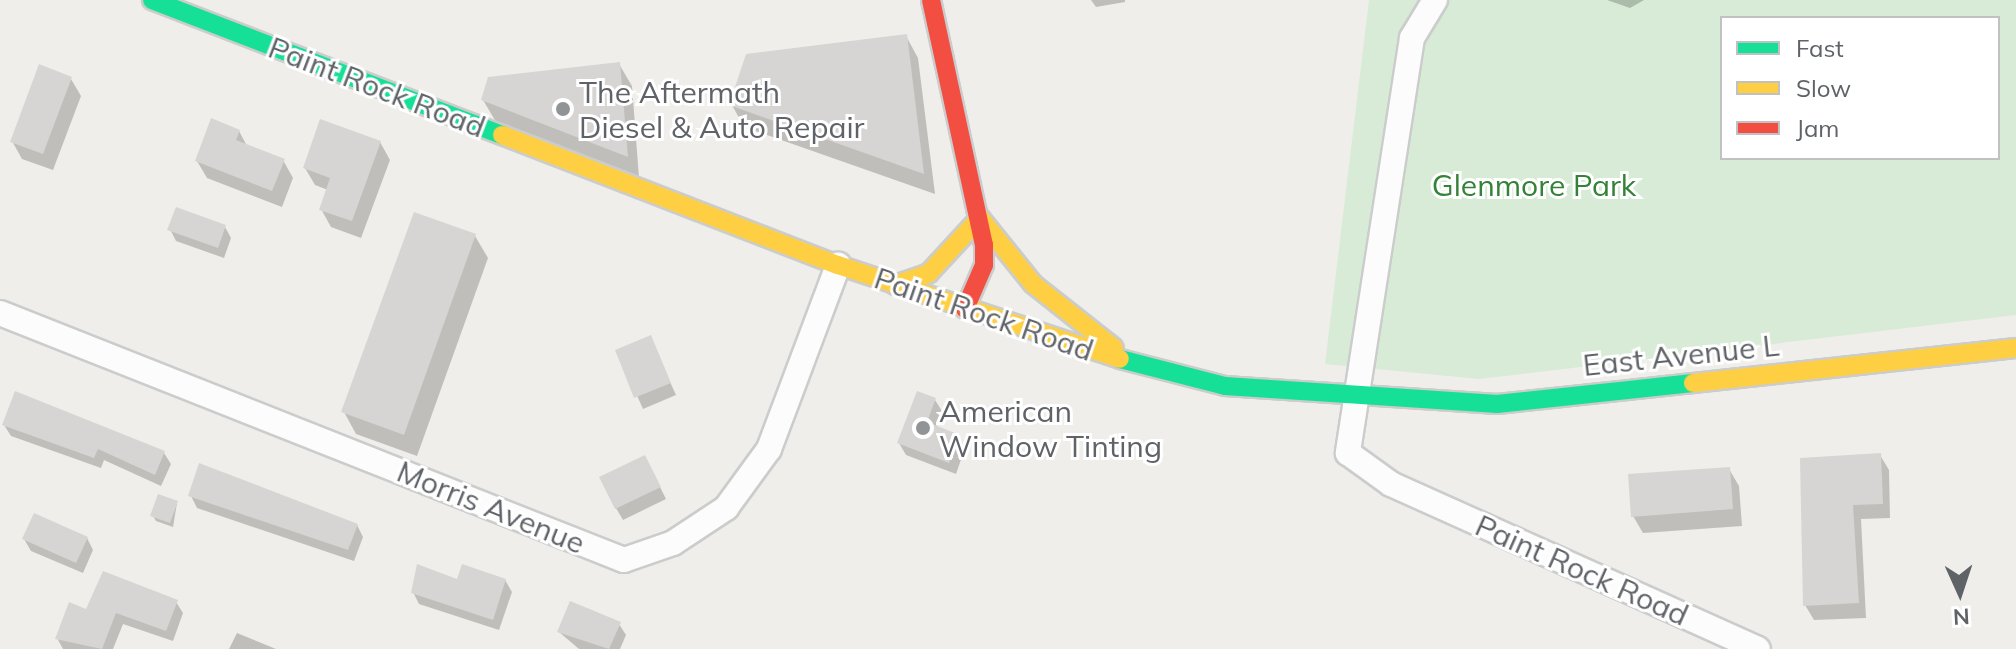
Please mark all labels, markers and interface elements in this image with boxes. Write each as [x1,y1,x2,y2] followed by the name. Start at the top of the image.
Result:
[1720,16,2000,160] legend
[264,29,490,145] street label: Paint Rock Road
[1796,33,1844,63] text: Fast
[1796,73,1851,103] text: Slow
[579,74,864,144] place label: The Aftermath Diesel & Auto Repair
[554,100,572,118] marker: The Aftermath Diesel & Auto Repair
[1796,113,1839,143] text: Jam
[1432,167,1636,203] park label: Glenmore Park
[870,260,1098,368] street label: Paint Rock Road
[1581,327,1781,383] street label: East Avenue L
[939,393,1162,464] place label: American Window Tinting
[914,419,932,437] marker: American Window Tinting
[392,453,590,561] street label: Morris Avenue
[1470,507,1694,633] street label: Paint Rock Road
[1920,553,2000,633] north arrow
[1952,603,1970,631] text: N

